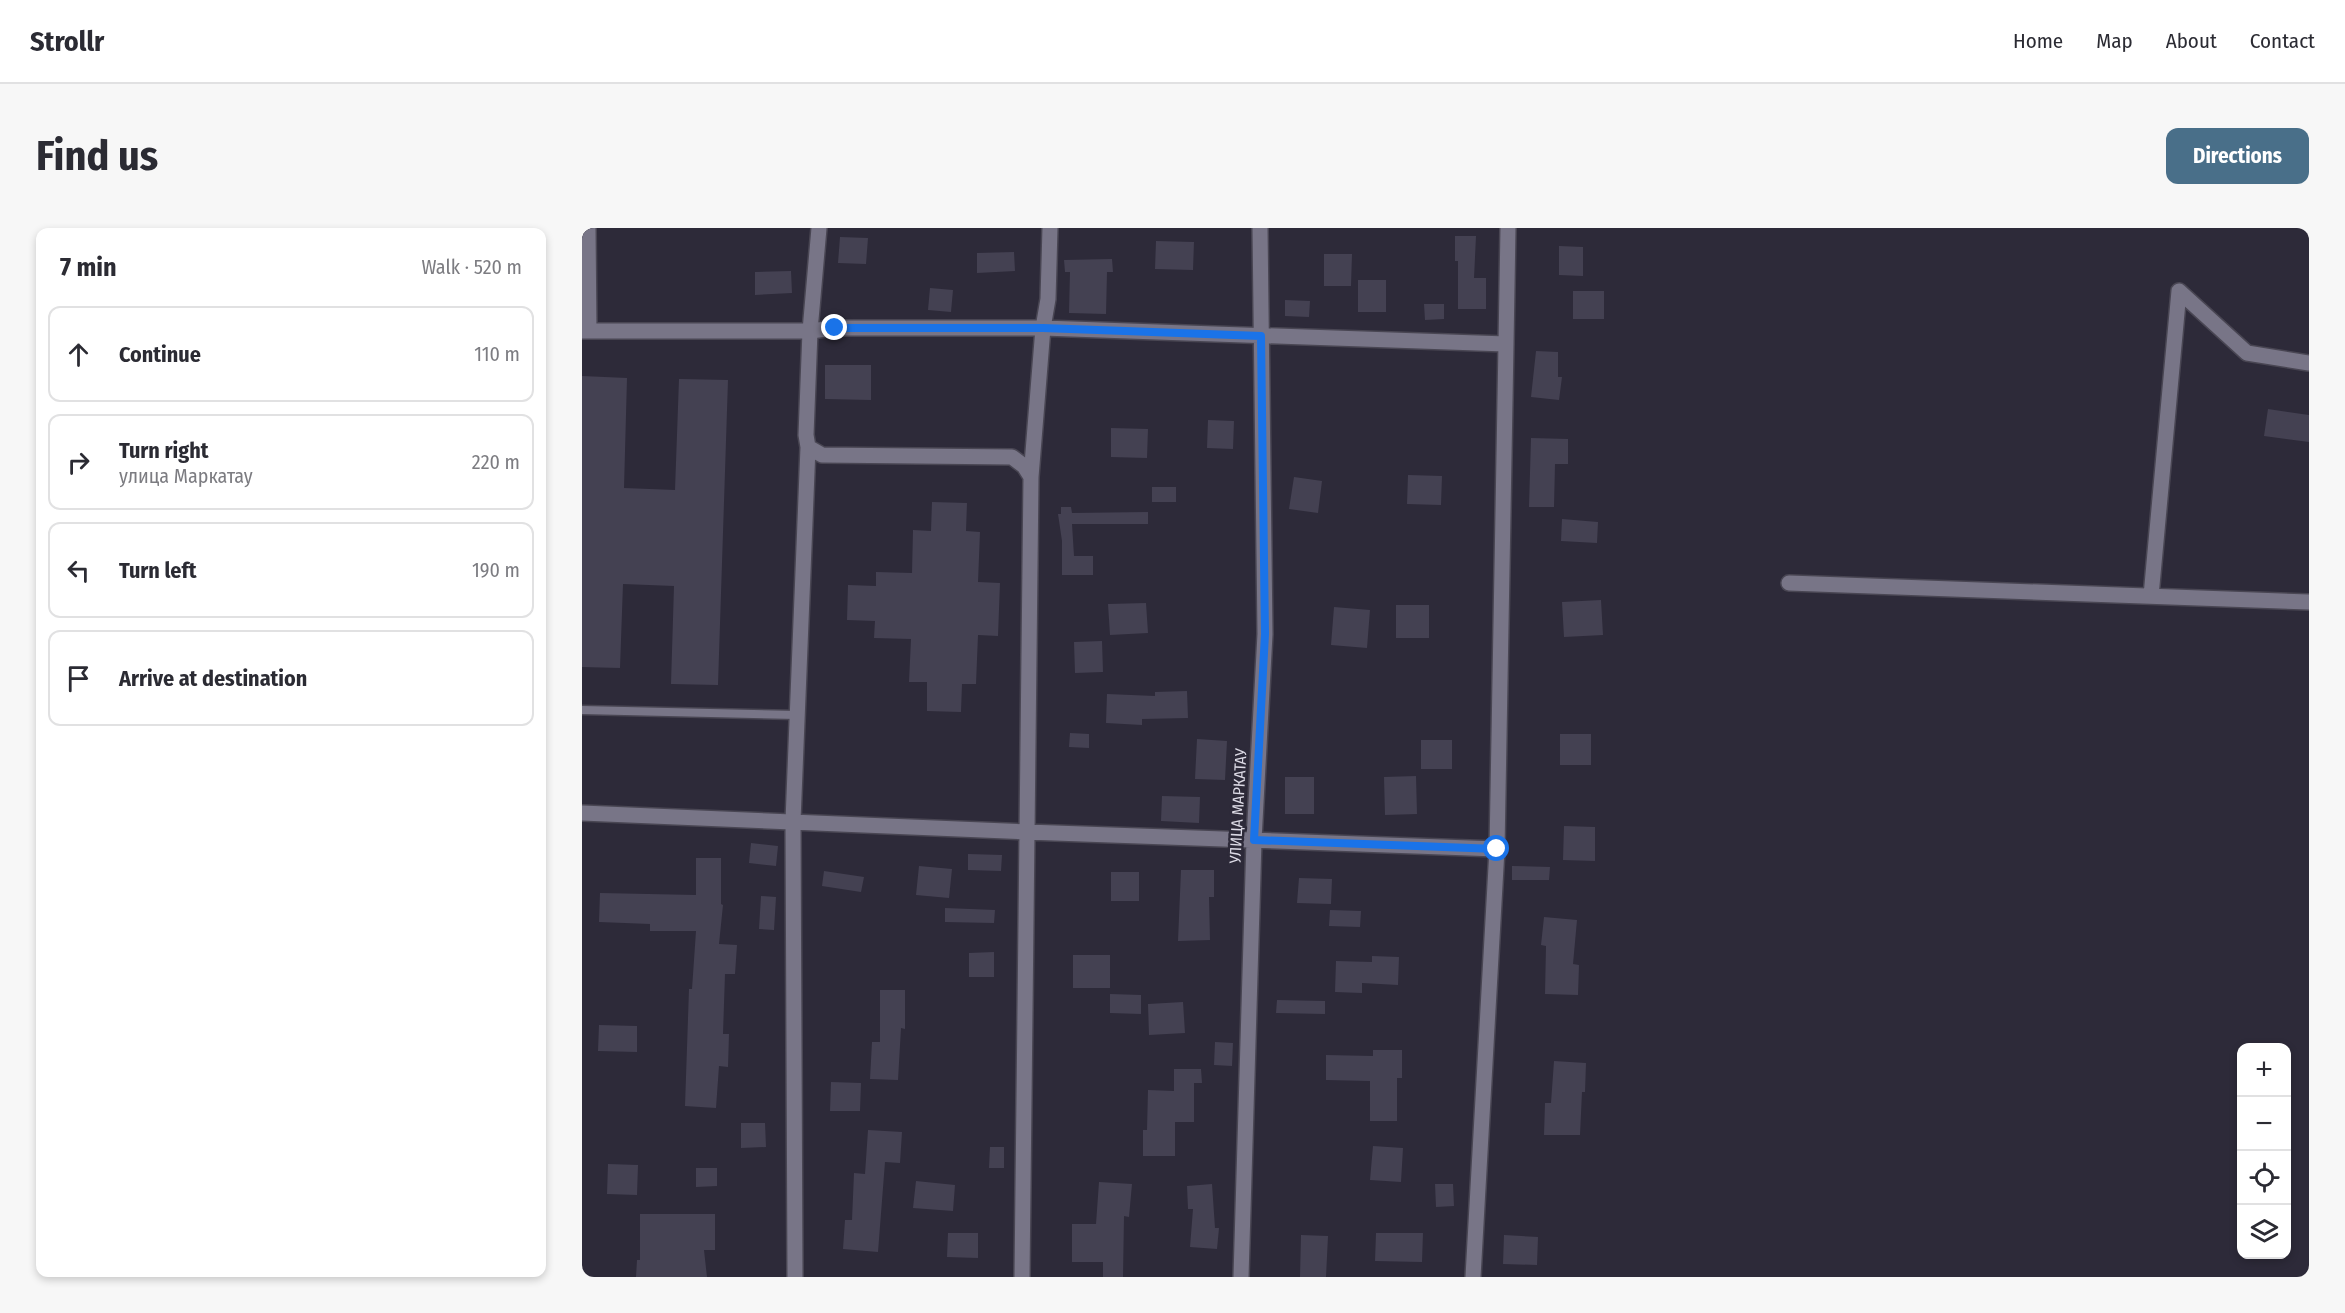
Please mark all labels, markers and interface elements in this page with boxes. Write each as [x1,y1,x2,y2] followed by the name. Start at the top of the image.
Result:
[30,25,104,58] text: Strollr
[2013,28,2063,54] text: Home
[2096,28,2133,54] text: Map
[2166,28,2217,54] text: About
[2250,28,2315,54] text: Contact
[2166,128,2309,184] button: Directions
[36,131,158,181] text: Find us
[60,252,117,283] text: 7 min
[421,255,522,279] text: Walk · 520 m
[821,314,847,340] route end
[62,338,95,371] icon: ahead
[119,341,201,368] text: Continue
[474,342,520,366] text: 110 m
[119,437,208,464] text: Turn right
[62,446,95,479] icon: right
[472,450,520,474] text: 220 m
[119,464,253,488] text: улица Маркатау
[62,554,95,587] icon: left
[119,557,197,584] text: Turn left
[472,558,520,582] text: 190 m
[62,662,95,695] icon: arrive
[119,665,307,692] text: Arrive at destination
[1225,748,1251,865] street label: УЛИЦА МАРКАТАУ
[1483,835,1509,861] route start
[2237,1043,2291,1259] map controls
[2237,1043,2291,1097] button: +
[2237,1097,2291,1151] button: −
[2237,1151,2291,1205] button: locate
[2237,1205,2291,1259] button: layers

